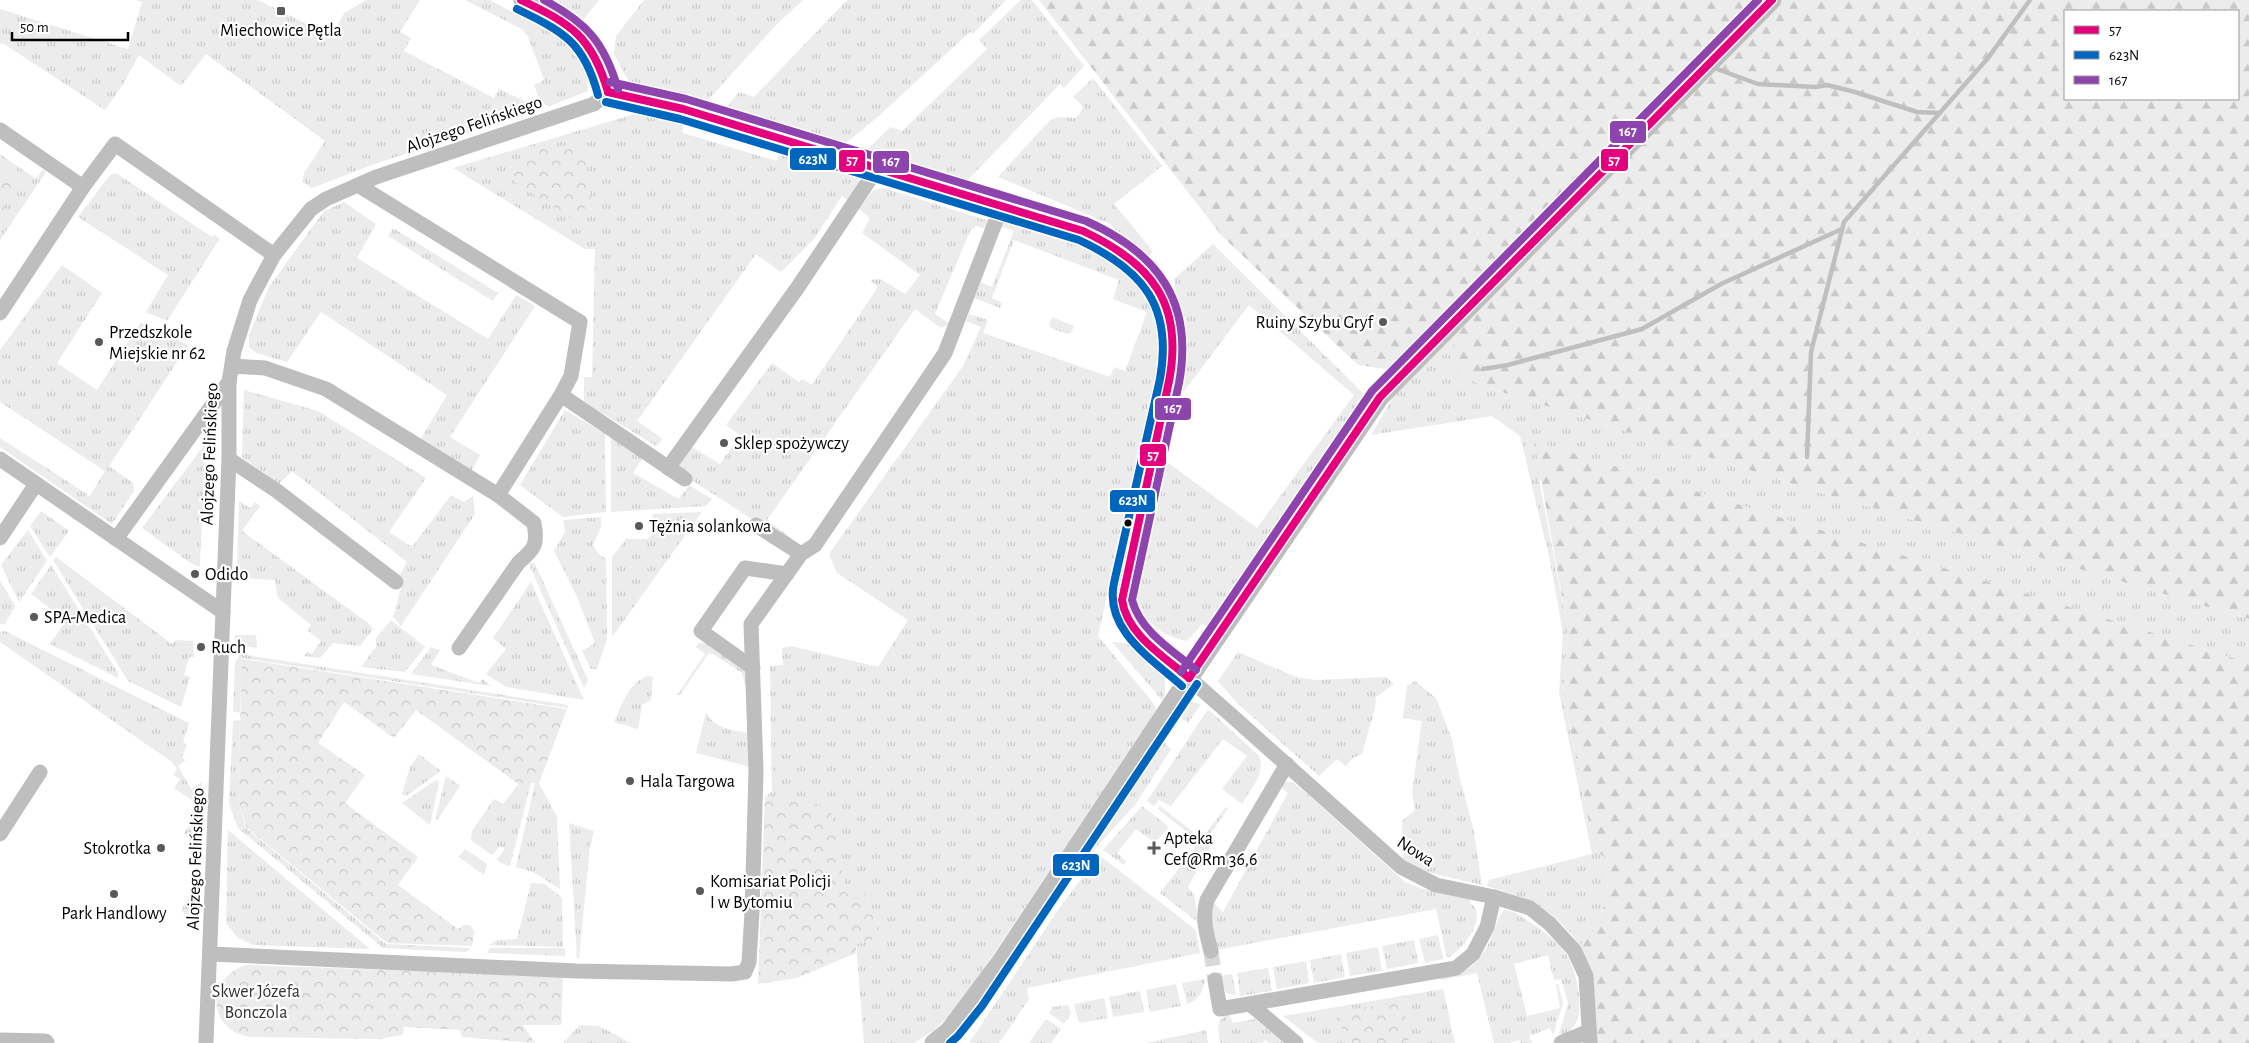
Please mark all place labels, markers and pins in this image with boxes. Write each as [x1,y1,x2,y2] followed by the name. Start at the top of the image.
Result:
[275,5,287,17] marker: Miechowice Pętla
[220,22,342,40] place label: Miechowice Pętla
[1256,314,1375,332] place label: Ruiny Szybu Gryf
[1377,316,1389,328] marker: Ruiny Szybu Gryf
[109,324,206,363] place label: Przedszkole Miejskie nr 62
[93,336,105,348] marker: Przedszkole Miejskie nr 62
[734,435,849,453] place label: Sklep spożywczy
[718,437,730,449] marker: Sklep spożywczy
[649,518,771,536] place label: Tężnia solankowa
[1123,518,1133,528] unlabelled marker
[633,520,645,532] marker: Tężnia solankowa
[205,566,248,584] place label: Odido
[189,568,201,580] marker: Odido
[44,609,126,627] place label: SPA-Medica
[28,611,40,623] marker: SPA-Medica
[211,639,246,657] place label: Ruch
[195,641,207,653] marker: Ruch
[640,773,735,791] place label: Hala Targowa
[624,775,636,787] marker: Hala Targowa
[1164,830,1257,869] place label: Apteka Cef@Rm 36,6
[83,840,151,858] place label: Stokrotka
[155,842,167,854] marker: Stokrotka
[1148,842,1160,854] marker: Apteka Cef@Rm 36,6
[710,873,831,912] place label: Komisariat Policji I w Bytomiu
[694,885,706,897] marker: Komisariat Policji I w Bytomiu
[108,888,120,900] marker: Park Handlowy
[61,905,167,923] place label: Park Handlowy

